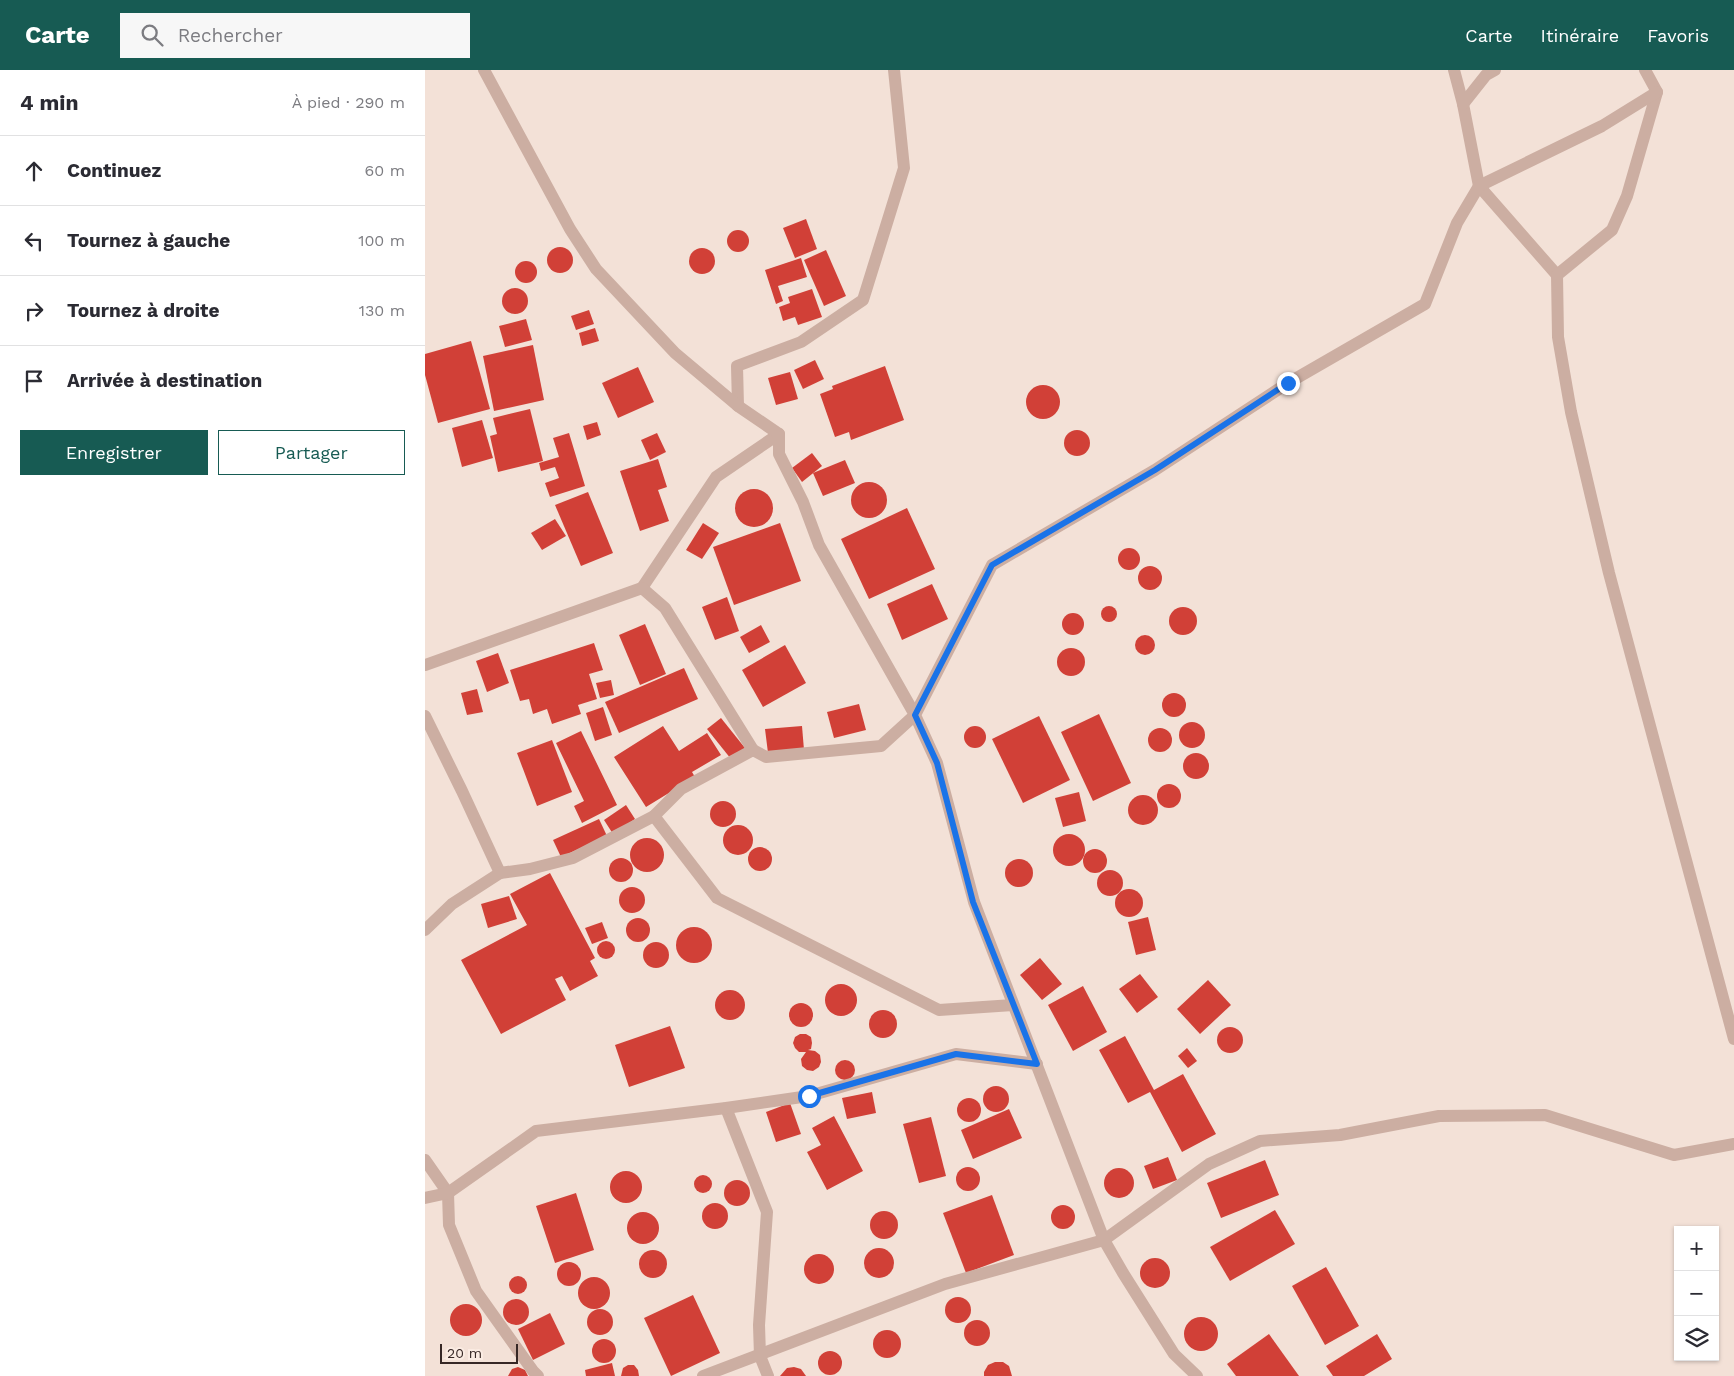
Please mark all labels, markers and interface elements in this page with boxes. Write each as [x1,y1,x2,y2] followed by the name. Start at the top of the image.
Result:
[120,13,470,58] search box
[25,21,90,49] text: Carte
[138,21,166,49] icon: search
[178,24,283,47] text: Rechercher
[1465,25,1513,46] text: Carte
[1541,25,1619,46] text: Itinéraire
[1647,25,1709,46] text: Favoris
[20,90,78,115] text: 4 min
[292,93,405,112] text: À pied · 290 m
[20,157,48,185] icon: ahead
[67,159,161,182] text: Continuez
[365,161,405,180] text: 60 m
[20,227,48,255] icon: left
[67,229,230,252] text: Tournez à gauche
[358,231,405,250] text: 100 m
[20,297,48,325] icon: right
[67,299,219,322] text: Tournez à droite
[359,301,405,320] text: 130 m
[20,367,48,395] icon: arrive
[67,369,262,392] text: Arrivée à destination
[1277,372,1300,395] route end
[20,430,208,475] button: Enregistrer
[218,430,405,475] button: Partager
[798,1085,821,1108] route start
[1674,1226,1719,1361] map controls
[1674,1226,1719,1271] button: +
[1674,1271,1719,1316] button: −
[1674,1316,1719,1361] button: layers
[440,1341,517,1364] scale bar
[447,1345,482,1361] text: 20 m

